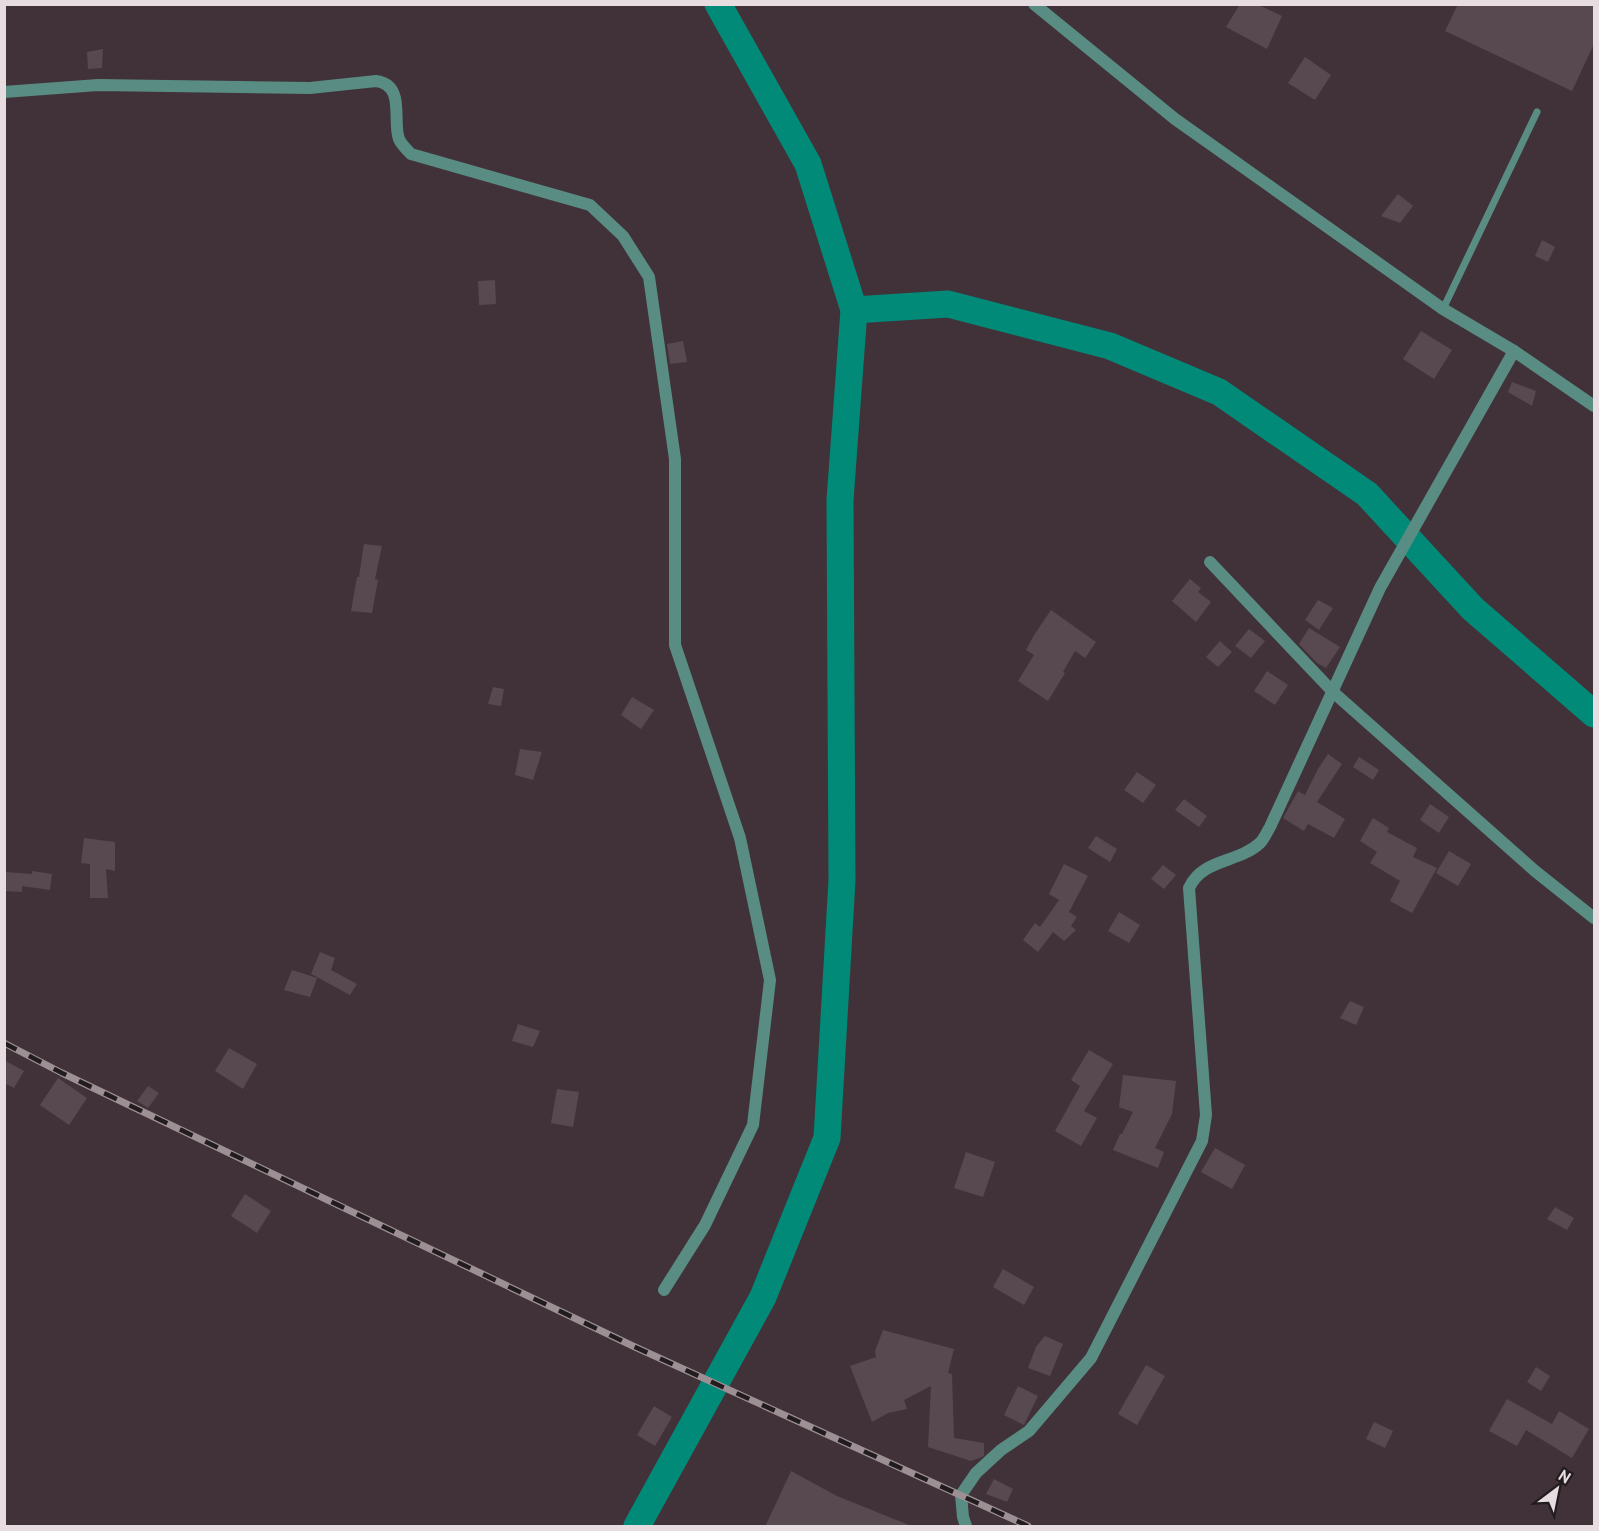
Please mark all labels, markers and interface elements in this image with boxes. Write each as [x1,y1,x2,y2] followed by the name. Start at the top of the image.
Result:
[1527,1459,1587,1519] north arrow
[1555,1465,1575,1488] text: N

